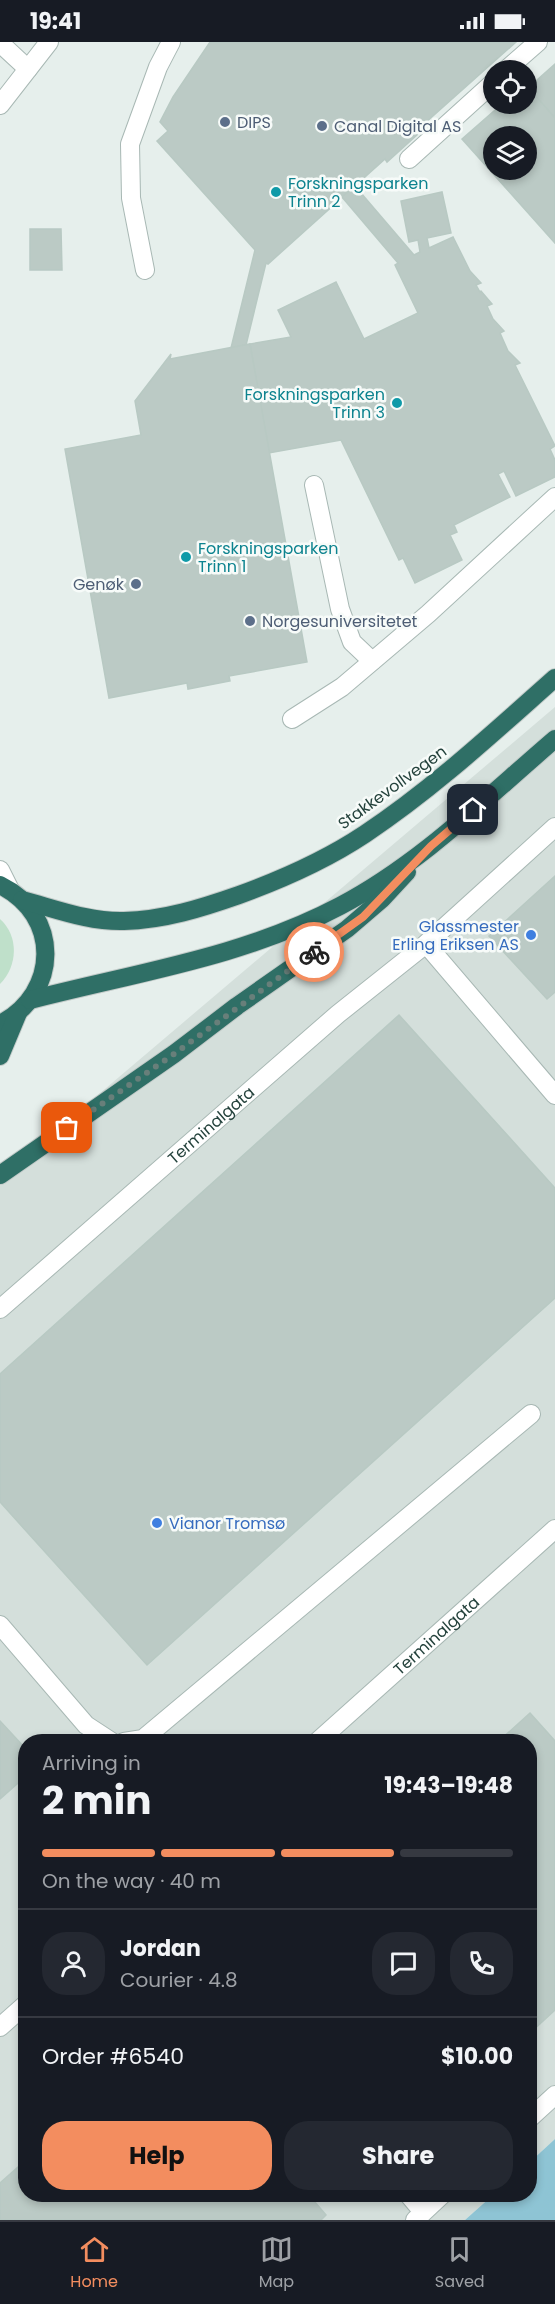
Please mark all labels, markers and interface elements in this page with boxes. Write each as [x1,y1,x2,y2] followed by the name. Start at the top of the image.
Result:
[30,6,81,37] text: 19:41
[483,60,537,180] map controls
[483,60,537,114] button: locate
[237,111,271,134] place label: DIPS
[218,115,232,129] marker: DIPS
[334,115,461,138] place label: Canal Digital AS
[315,119,329,133] marker: Canal Digital AS
[483,126,537,180] button: layers
[288,172,428,213] place label: Forskningsparken Trinn 2
[269,185,283,199] marker: Forskningsparken Trinn 2
[245,383,385,424] place label: Forskningsparken Trinn 3
[390,396,404,410] marker: Forskningsparken Trinn 3
[198,537,338,578] place label: Forskningsparken Trinn 1
[179,550,193,564] marker: Forskningsparken Trinn 1
[73,573,125,596] place label: Genøk
[129,577,143,591] marker: Genøk
[262,610,418,633] place label: Norgesuniversitetet
[243,614,257,628] marker: Norgesuniversitetet
[333,740,451,835] street label: Stakkevollvegen
[447,784,498,835] pin
[456,793,489,826] icon: home
[392,915,519,956] place label: Glassmester Erling Eriksen AS
[284,922,344,982] courier
[524,928,538,942] marker: Glassmester Erling Eriksen AS
[298,936,331,969] icon: bike
[163,1081,260,1170] street label: Terminalgata
[41,1102,92,1153] pin
[50,1111,83,1144] icon: bag
[169,1512,285,1535] place label: Vianor Tromsø
[150,1516,164,1530] marker: Vianor Tromsø
[389,1591,485,1680] street label: Terminalgata
[42,1749,141,1777] text: Arriving in
[384,1770,513,1801] text: 19:43–19:48
[42,1773,152,1828] text: 2 min
[42,1867,221,1895] text: On the way · 40 m
[42,1932,105,1995] button: person
[372,1932,435,1995] button: chat
[450,1932,513,1995] button: phone
[120,1933,201,1964] text: Jordan
[120,1966,238,1994] text: Courier · 4.8
[42,2041,184,2072] text: Order #6540
[441,2041,513,2072] text: $10.00
[42,2121,272,2190] button: Help
[284,2121,513,2190] button: Share
[70,2233,118,2294] tab: Home
[259,2233,294,2294] tab: Map
[435,2233,485,2294] tab: Saved

